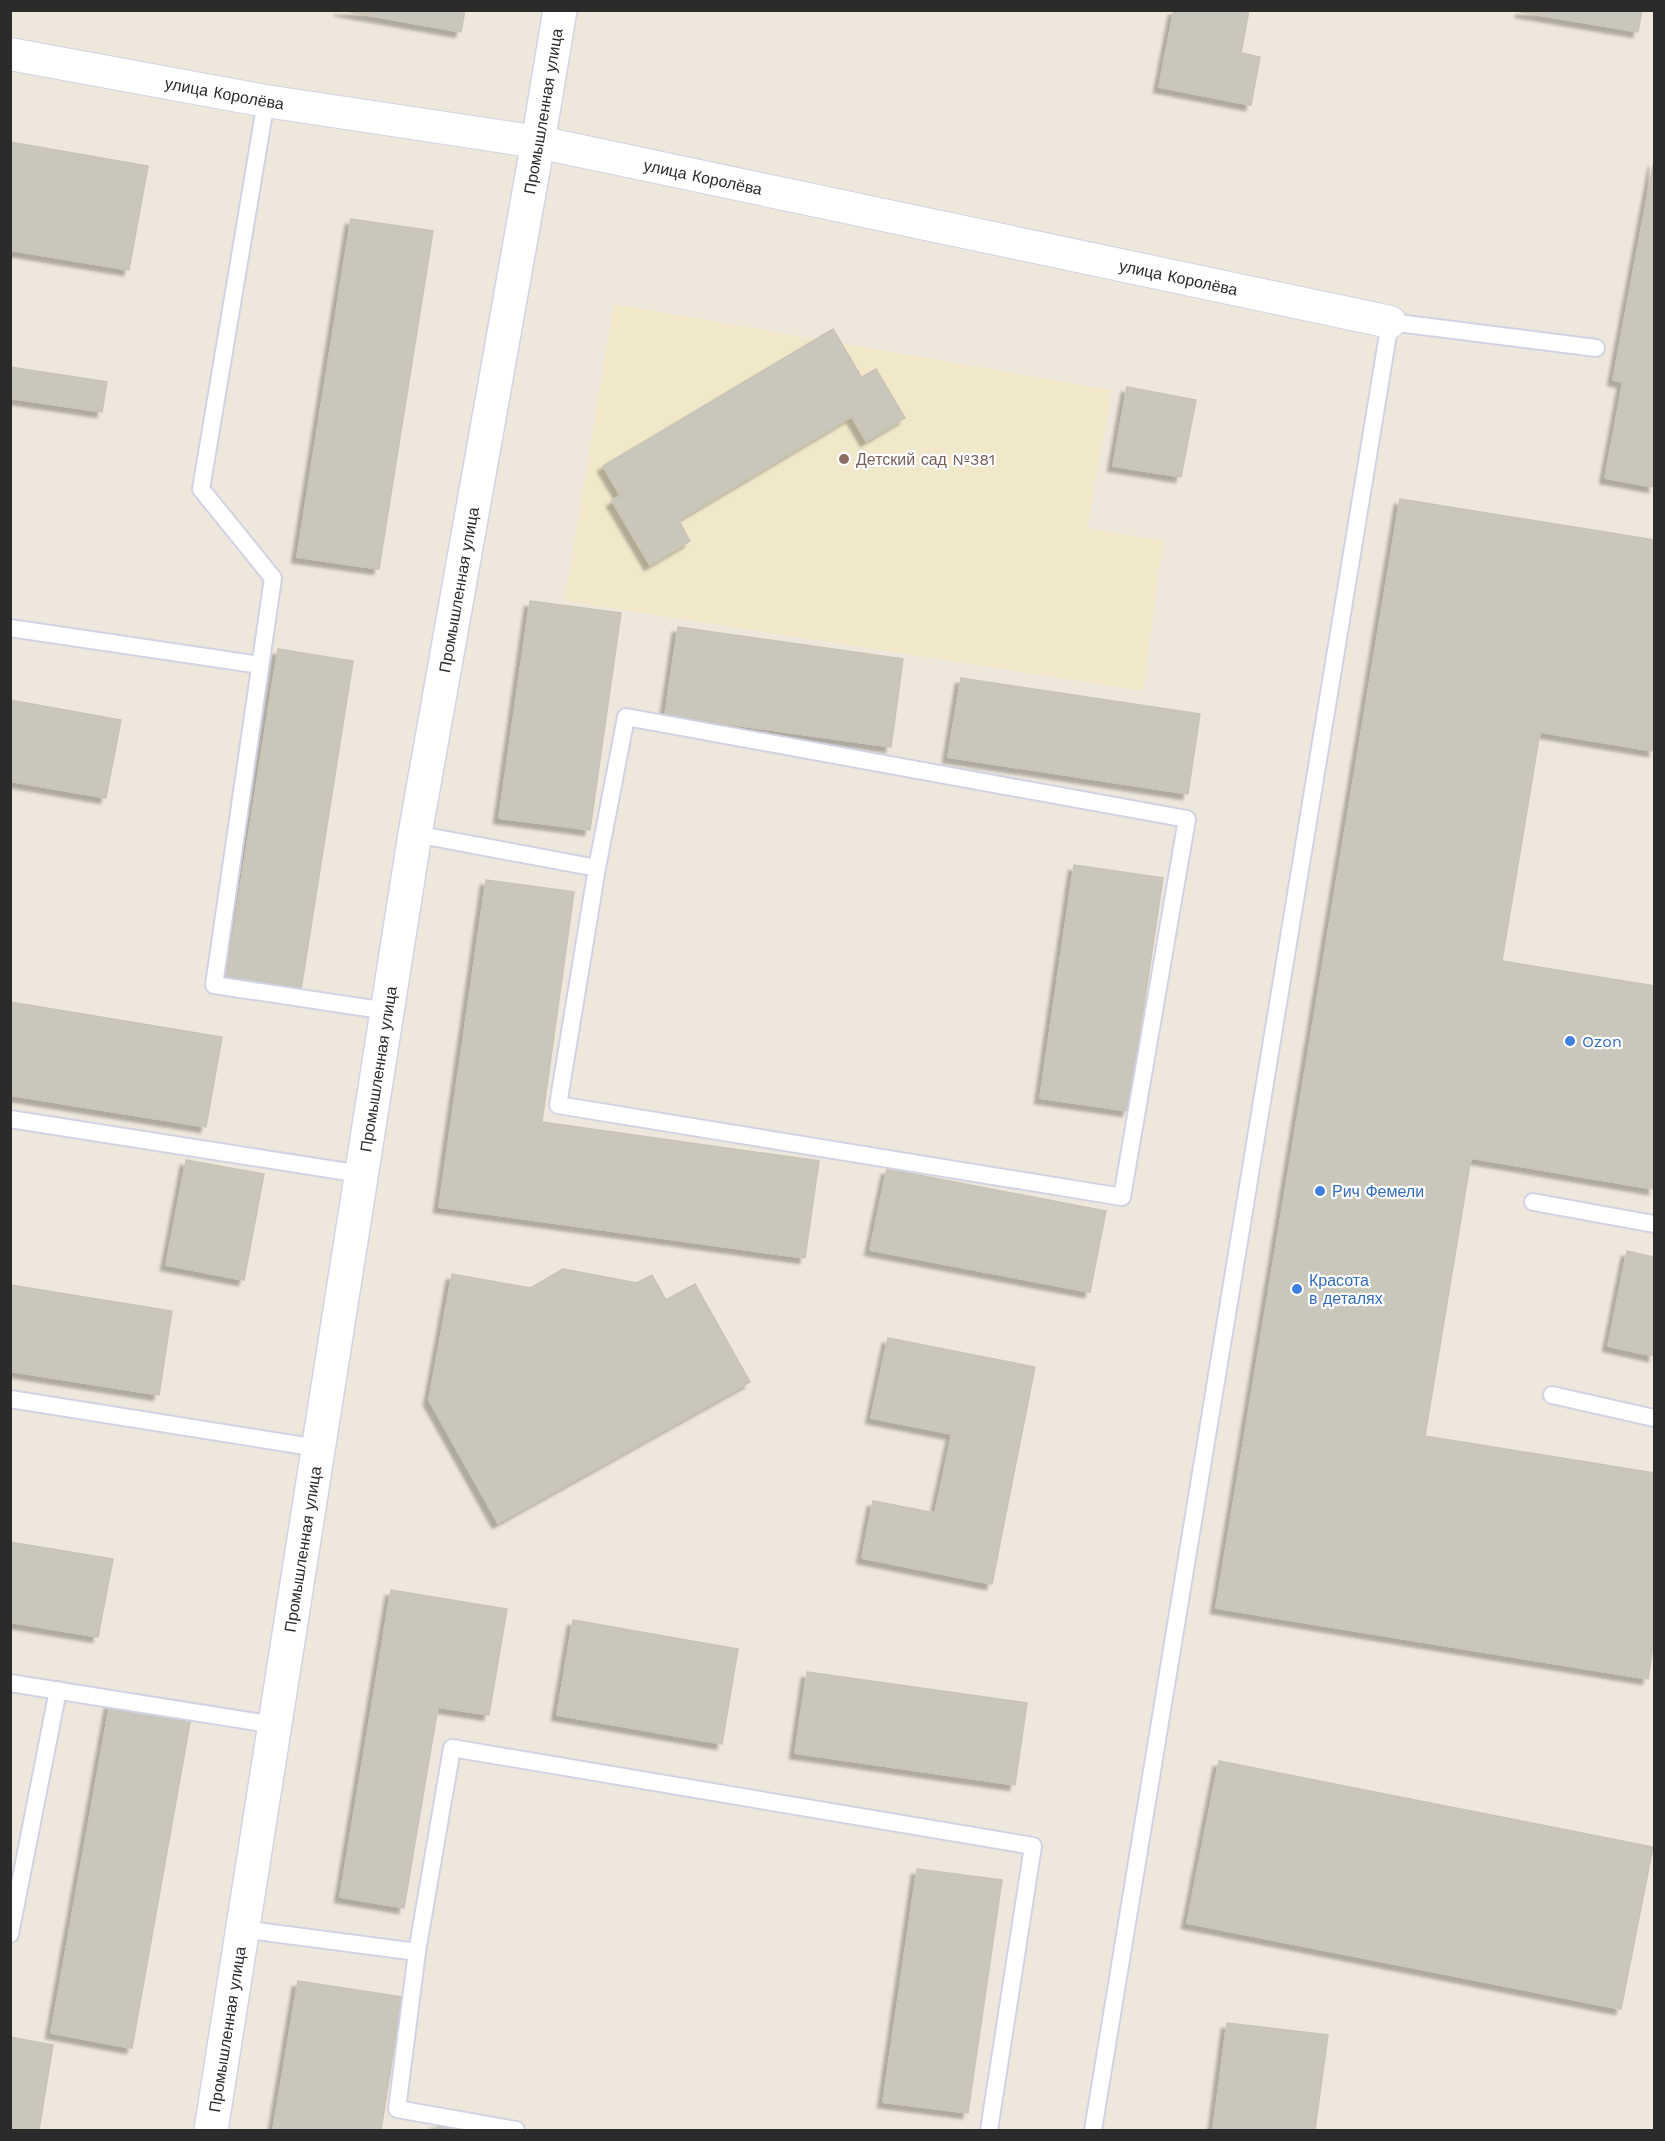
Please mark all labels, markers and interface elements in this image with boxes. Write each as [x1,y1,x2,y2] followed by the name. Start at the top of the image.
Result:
[520,27,567,196] street label: Промышленная улица
[163,74,285,114] street label: улица Королёва
[642,156,764,199] street label: улица Королёва
[1117,256,1239,300] street label: улица Королёва
[856,450,995,469] place label: Детский сад №381
[837,452,851,466] marker: Детский сад №381
[435,506,483,674] street label: Промышленная улица
[356,985,401,1153] street label: Промышленная улица
[1582,1032,1622,1051] place label: Ozon
[1563,1034,1577,1048] marker: Ozon
[1332,1182,1424,1201] place label: Рич Фемели
[1313,1184,1327,1198] marker: Рич Фемели
[1309,1271,1383,1308] place label: Красота в деталях
[1290,1282,1304,1296] marker: Красота в деталях
[281,1465,325,1634] street label: Промышленная улица
[205,1945,250,2114] street label: Промышленная улица

